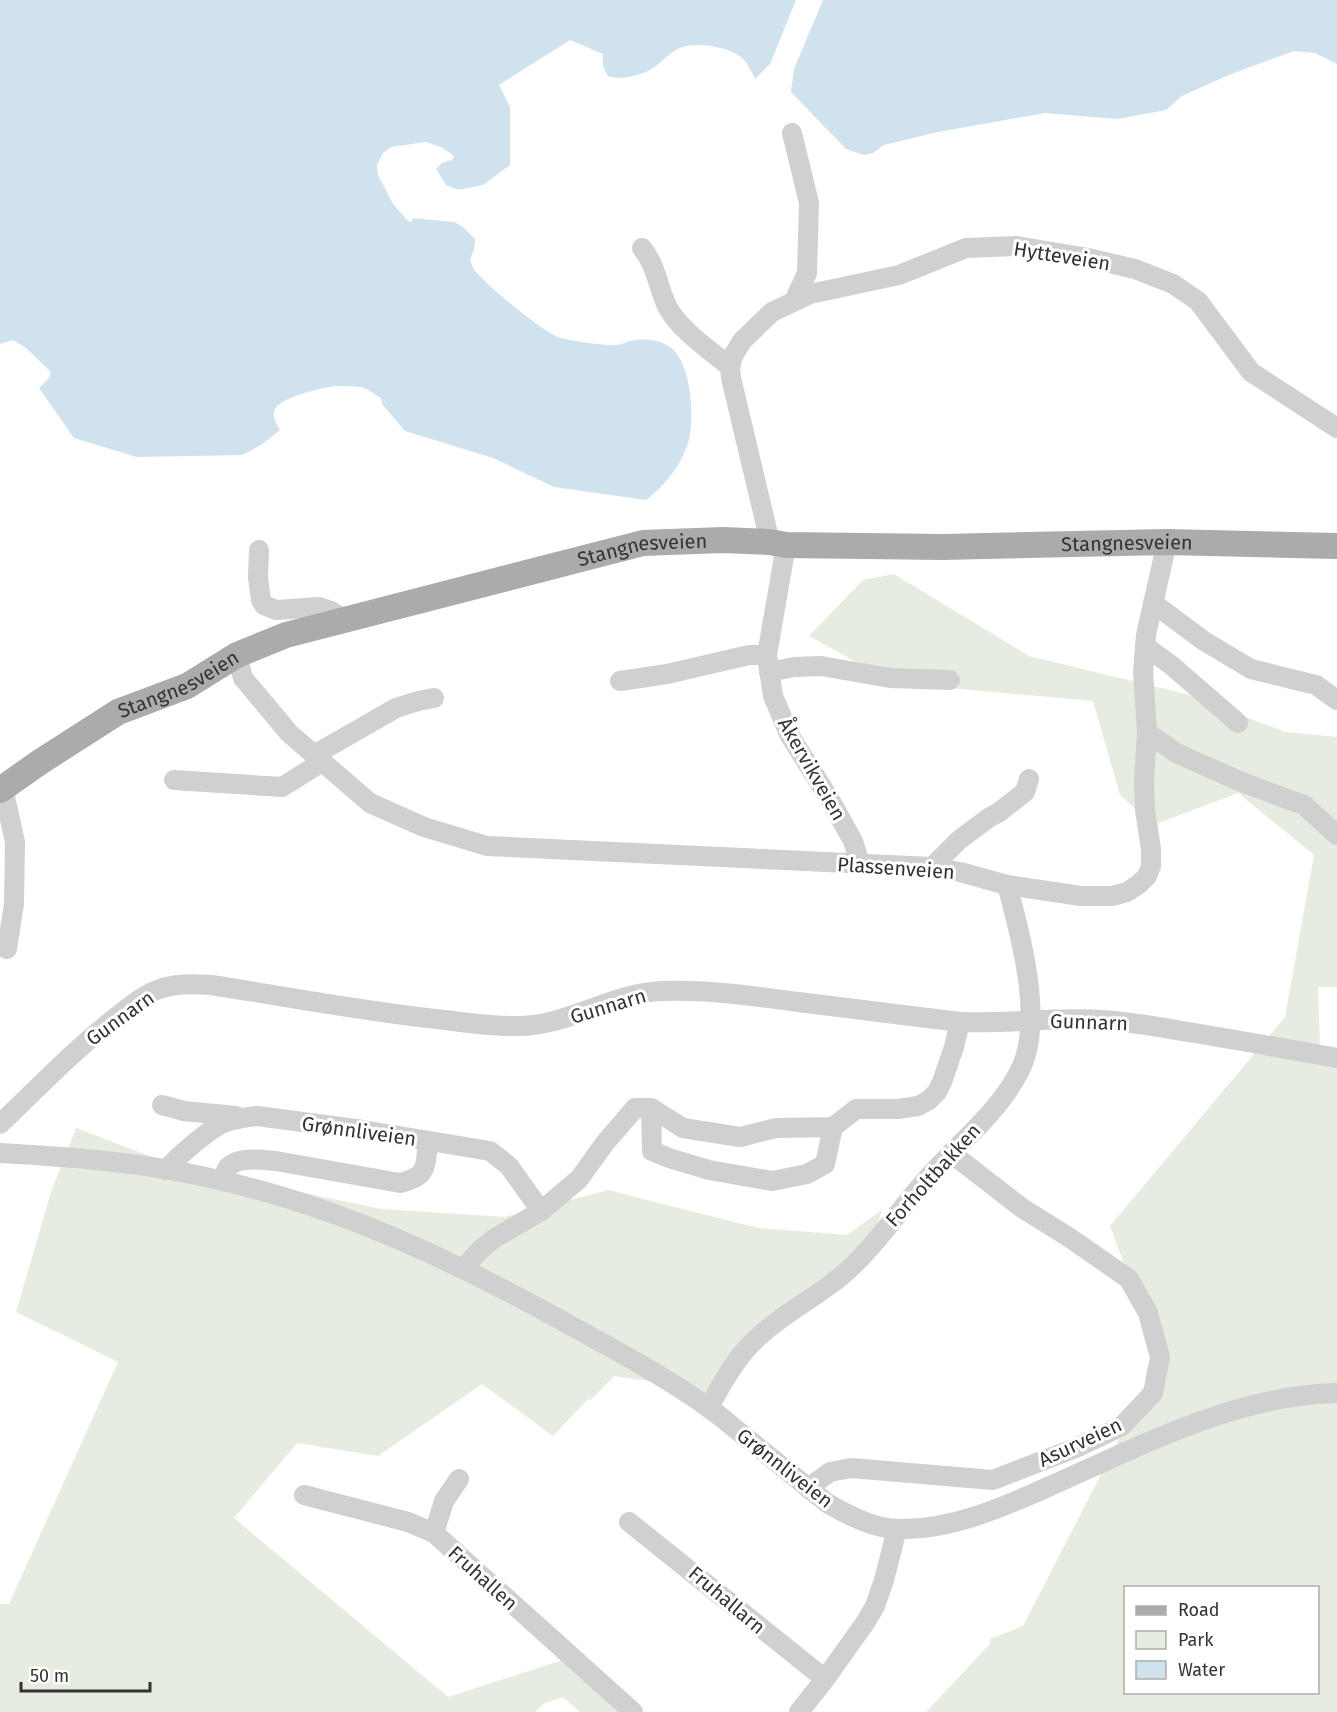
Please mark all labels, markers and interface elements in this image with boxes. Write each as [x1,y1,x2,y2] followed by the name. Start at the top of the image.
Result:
[1012,237,1112,275] street label: Hytteveien
[575,529,708,571] street label: Stangnesveien
[1061,530,1193,556] street label: Stangnesveien
[114,645,243,723] street label: Stangnesveien
[773,713,852,825] street label: Åkervikveien
[836,852,956,884] street label: Plassenveien
[567,983,649,1029] street label: Gunnarn
[81,985,159,1051] street label: Gunnarn
[1050,1009,1128,1035] street label: Gunnarn
[300,1111,418,1151] street label: Grønnliveien
[880,1118,986,1232] street label: Forholtbakken
[1035,1412,1125,1472] street label: Asurveien
[732,1423,838,1513] street label: Grønnliveien
[443,1541,523,1615] street label: Fruhallen
[684,1561,770,1639] street label: Fruhallarn
[1124,1586,1319,1694] legend
[1178,1599,1220,1621] text: Road
[1178,1629,1214,1651] text: Park
[21,1655,150,1693] scale bar
[1178,1659,1225,1681] text: Water
[30,1665,69,1687] text: 50 m

